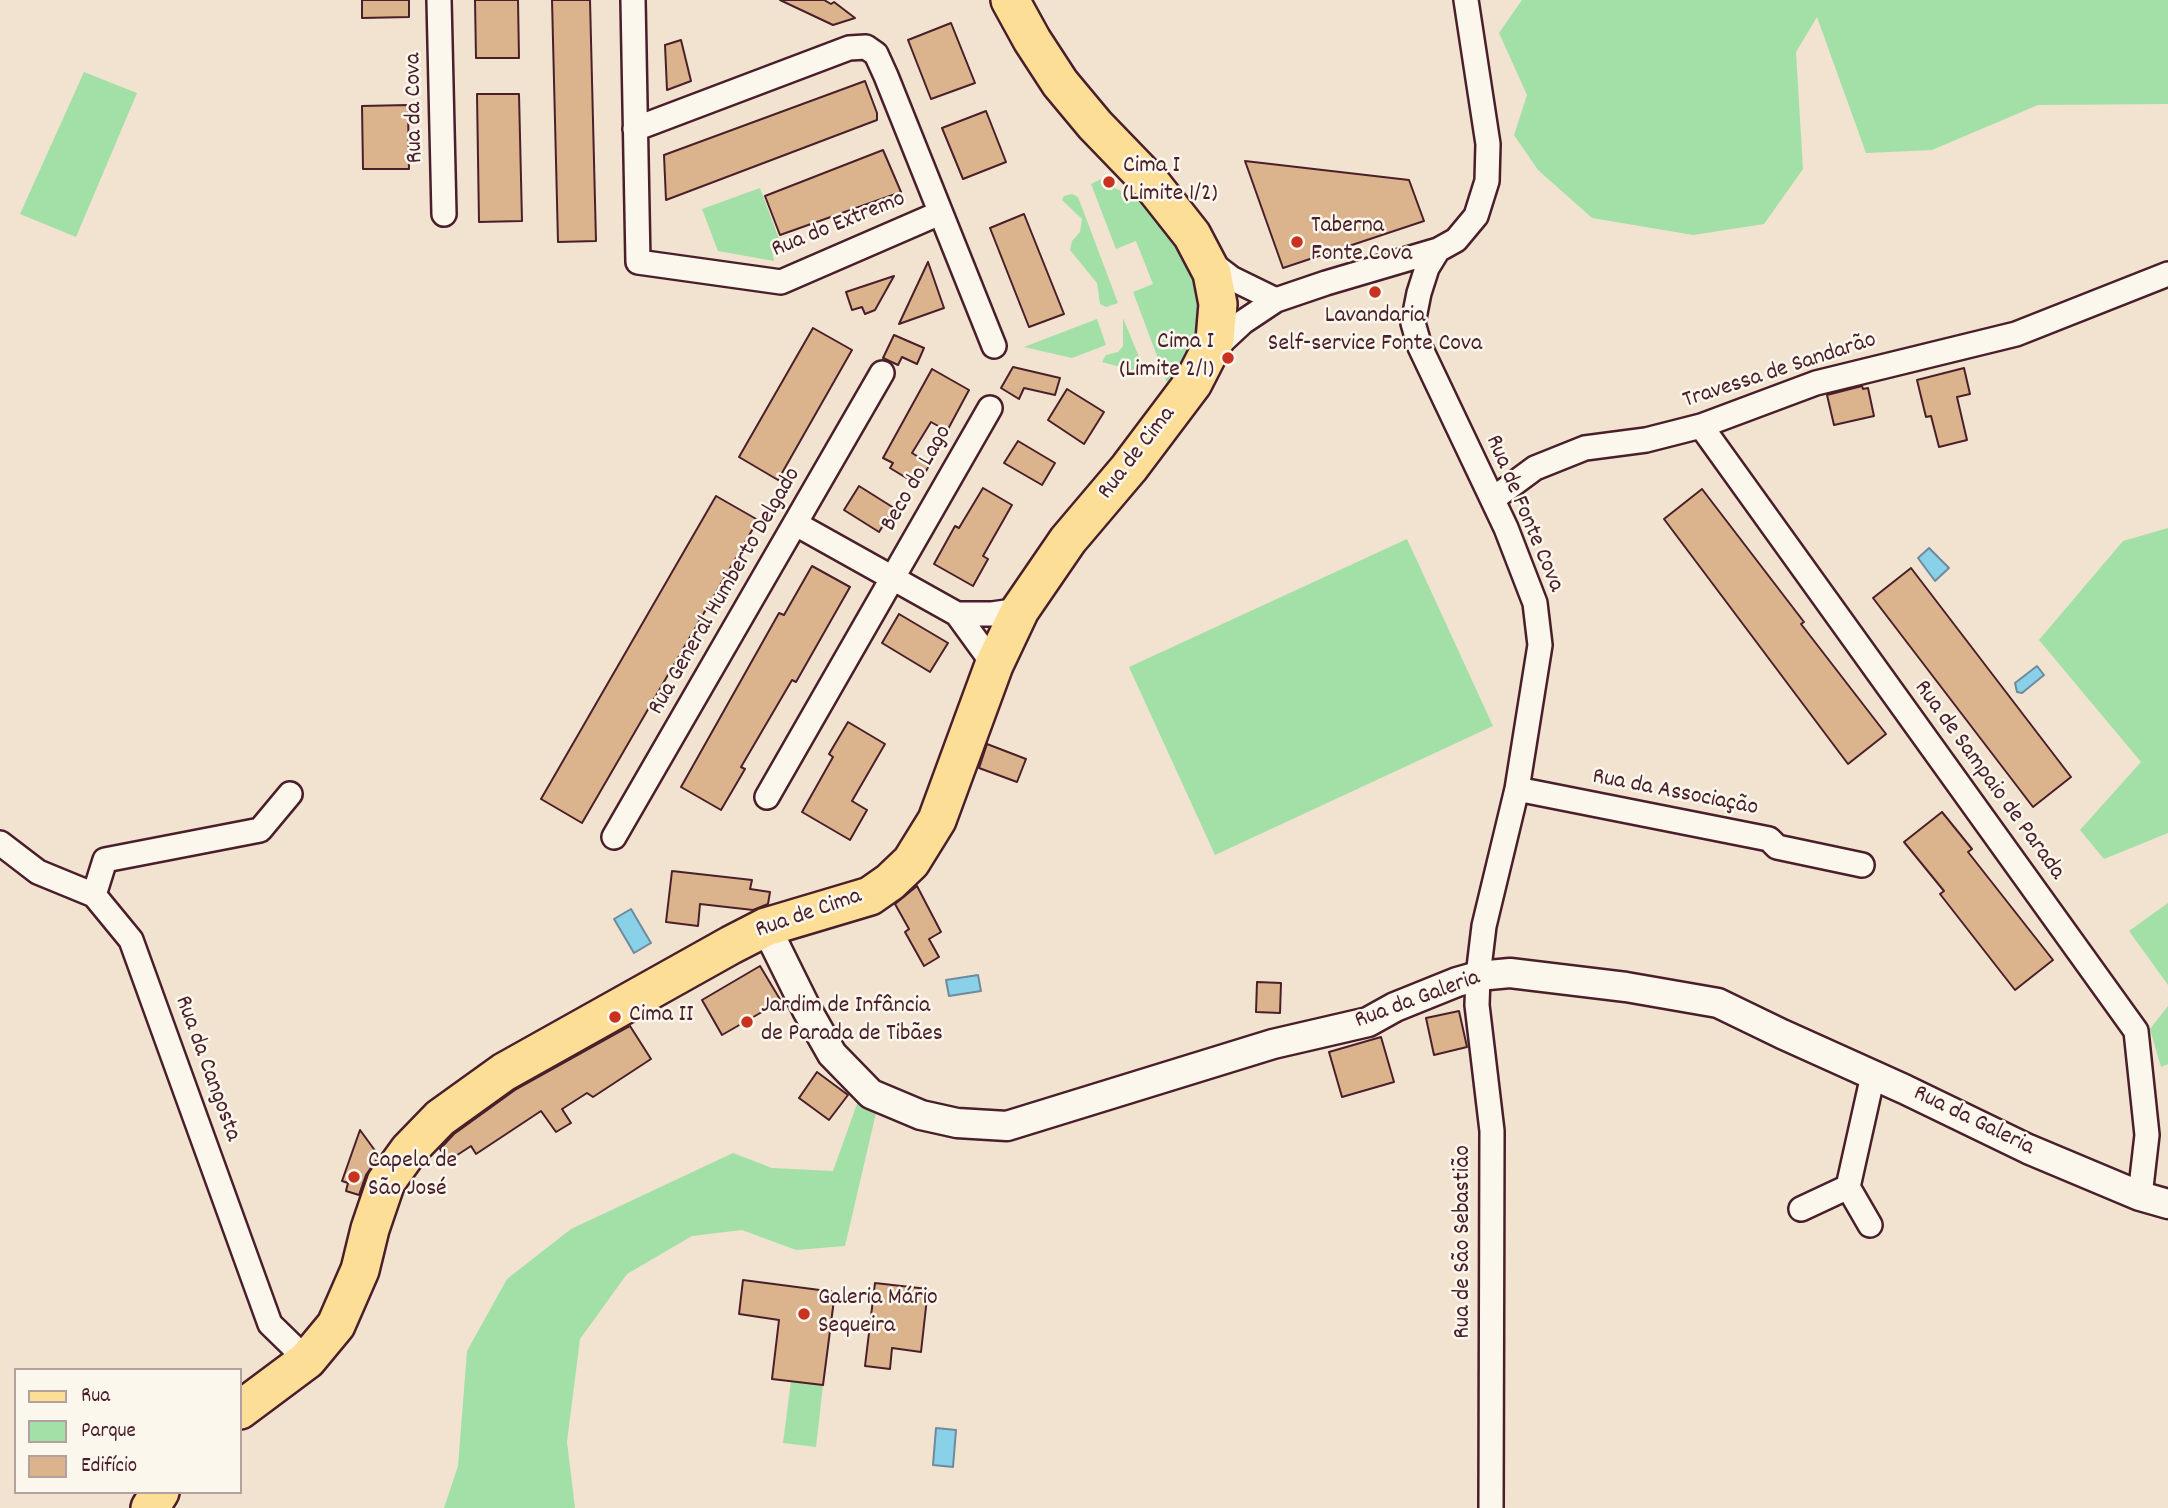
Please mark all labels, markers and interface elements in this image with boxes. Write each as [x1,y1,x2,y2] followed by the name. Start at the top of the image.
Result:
[401,52,431,164] street label: Rua da Cova
[1123,154,1218,210] place label: Cima I (Limite 1/2)
[1101,174,1117,190] marker: Cima I (Limite 1/2)
[768,186,910,266] street label: Rua do Extremo
[1311,214,1412,270] place label: Taberna Fonte Cova
[1289,234,1305,250] marker: Taberna Fonte Cova
[1367,284,1383,300] marker: Lavandaria Self-service Fonte Cova
[1268,304,1482,360] place label: Lavandaria Self-service Fonte Cova
[1680,327,1880,417] street label: Travessa de Sandarão
[1119,330,1214,386] place label: Cima I (Limite 2/1)
[1220,350,1236,366] marker: Cima I (Limite 2/1)
[1093,402,1183,506] street label: Rua de Cima
[876,421,960,537] street label: Beco do Lago
[1477,431,1569,597] street label: Rua de Fonte Cova
[643,463,809,721] street label: Rua General Humberto Delgado
[1906,676,2070,886] street label: Rua de Sampaio de Parada
[1590,764,1760,824] street label: Rua da Associação
[752,883,866,947] street label: Rua de Cima
[1352,965,1484,1037] street label: Rua da Galeria
[166,992,246,1146] street label: Rua da Cangosta
[761,994,943,1050] place label: Jardim de Infância de Parada de Tibães
[629,1003,693,1031] place label: Cima II
[607,1009,623,1025] marker: Cima II
[739,1014,755,1030] marker: Jardim de Infância de Parada de Tibães
[1908,1080,2038,1164] street label: Rua da Galeria
[1451,1145,1479,1339] street label: Rua de São Sebastião
[368,1149,457,1205] place label: Capela de São José
[346,1169,362,1185] marker: Capela de São José
[818,1286,938,1342] place label: Galeria Mário Sequeira
[796,1306,812,1322] marker: Galeria Mário Sequeira
[14,1368,242,1494] legend
[81,1382,110,1412] text: Rua
[81,1417,136,1447] text: Parque
[81,1452,137,1482] text: Edifício

